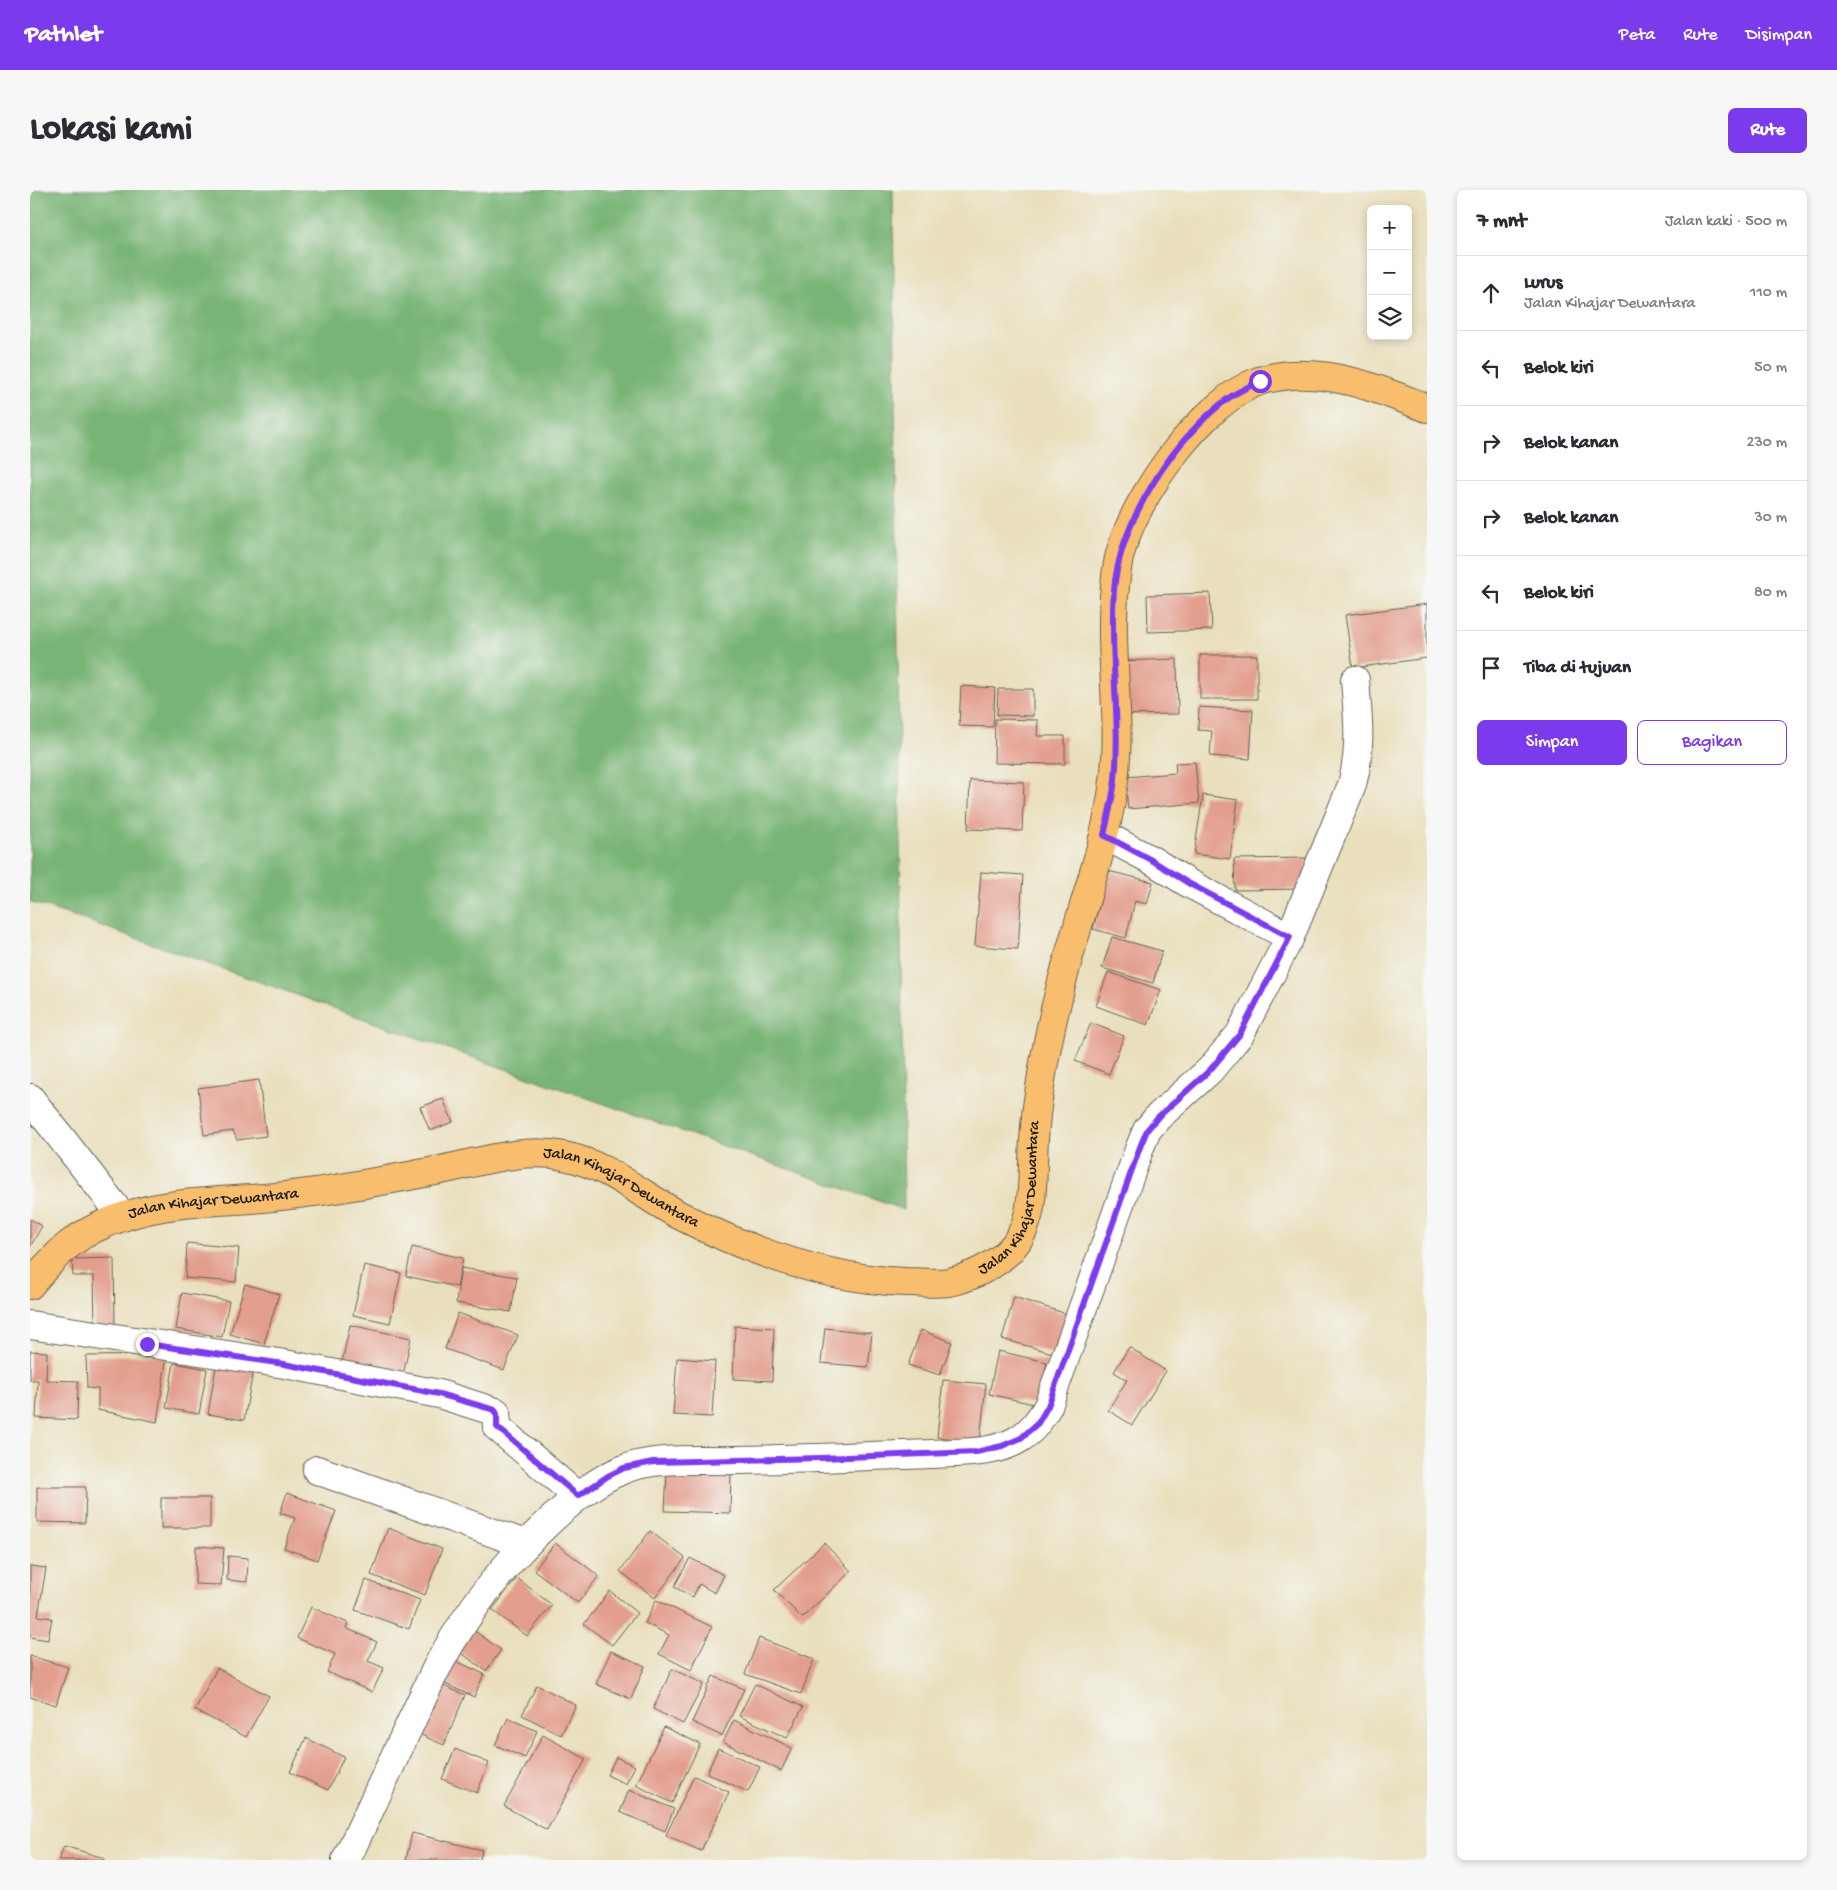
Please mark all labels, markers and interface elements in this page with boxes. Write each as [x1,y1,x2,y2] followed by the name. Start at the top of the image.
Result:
[25,21,102,50] text: Pathlet
[1619,25,1655,46] text: Peta
[1683,25,1718,46] text: Rute
[1746,25,1812,46] text: Disimpan
[1728,108,1807,153] button: Rute
[30,110,192,151] text: Lokasi kami
[1367,205,1412,340] map controls
[1367,205,1412,250] button: +
[1477,210,1526,235] text: 7 mnt
[1665,213,1787,232] text: Jalan kaki · 500 m
[1367,250,1412,295] button: −
[1524,272,1563,295] text: Lurus
[1477,279,1505,307] icon: ahead
[1750,284,1787,303] text: 110 m
[1367,295,1412,340] button: layers
[1524,295,1695,314] text: Jalan Kihajar Dewantara
[1477,354,1505,382] icon: left
[1524,357,1594,380] text: Belok kiri
[1754,359,1787,378] text: 50 m
[1249,370,1272,393] route start
[1477,429,1505,457] icon: right
[1524,432,1618,455] text: Belok kanan
[1747,434,1787,453] text: 230 m
[1477,504,1505,532] icon: right
[1524,507,1618,530] text: Belok kanan
[1754,509,1787,528] text: 30 m
[1477,579,1505,607] icon: left
[1524,582,1594,605] text: Belok kiri
[1754,584,1787,603] text: 80 m
[1477,654,1505,682] icon: arrive
[1524,657,1631,680] text: Tiba di tujuan
[1477,720,1627,765] button: Simpan
[1637,720,1787,765] button: Bagikan
[975,1119,1045,1280] street label: Jalan Kihajar Dewantara
[543,1144,703,1233] street label: Jalan Kihajar Dewantara
[126,1185,301,1224] street label: Jalan Kihajar Dewantara
[136,1333,159,1356] route end

